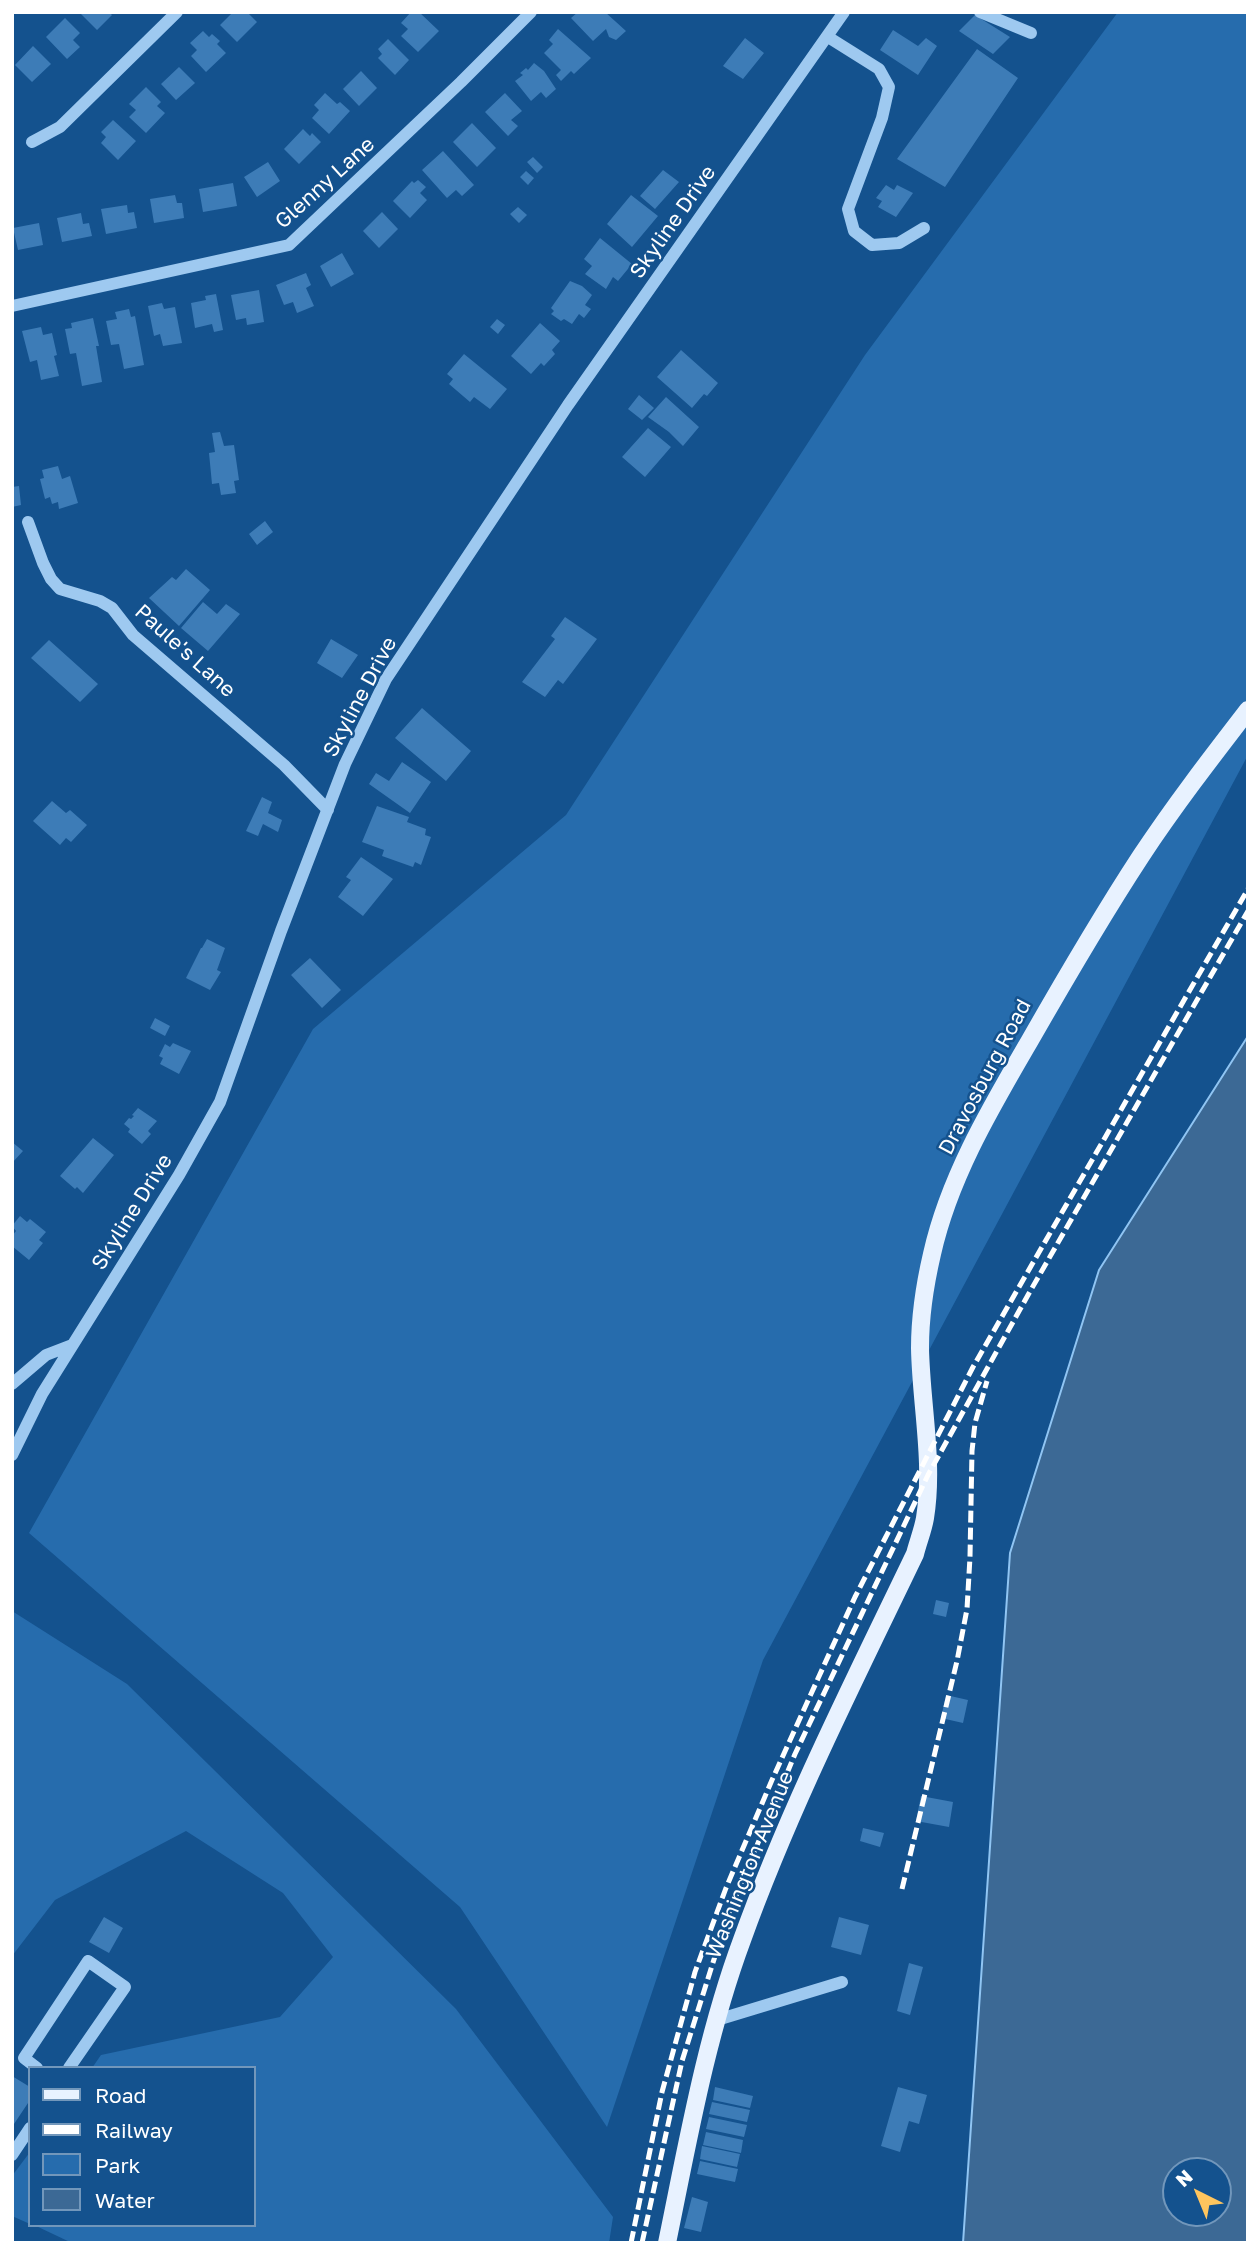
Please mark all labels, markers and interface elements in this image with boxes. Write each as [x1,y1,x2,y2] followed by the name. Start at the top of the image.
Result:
[270,132,380,234] street label: Glenny Lane
[625,161,721,283] street label: Skyline Drive
[129,599,241,703] street label: Paule's Lane
[318,633,402,761] street label: Skyline Drive
[933,995,1037,1159] street label: Dravosburg Road
[86,1149,178,1275] street label: Skyline Drive
[701,1768,799,1962] street label: Washington Avenue
[28,2066,256,2227] legend
[95,2082,146,2108] text: Road
[95,2117,173,2143] text: Railway
[95,2152,140,2178] text: Park
[1162,2157,1232,2227] north arrow
[1171,2164,1197,2191] text: N
[95,2187,155,2213] text: Water

